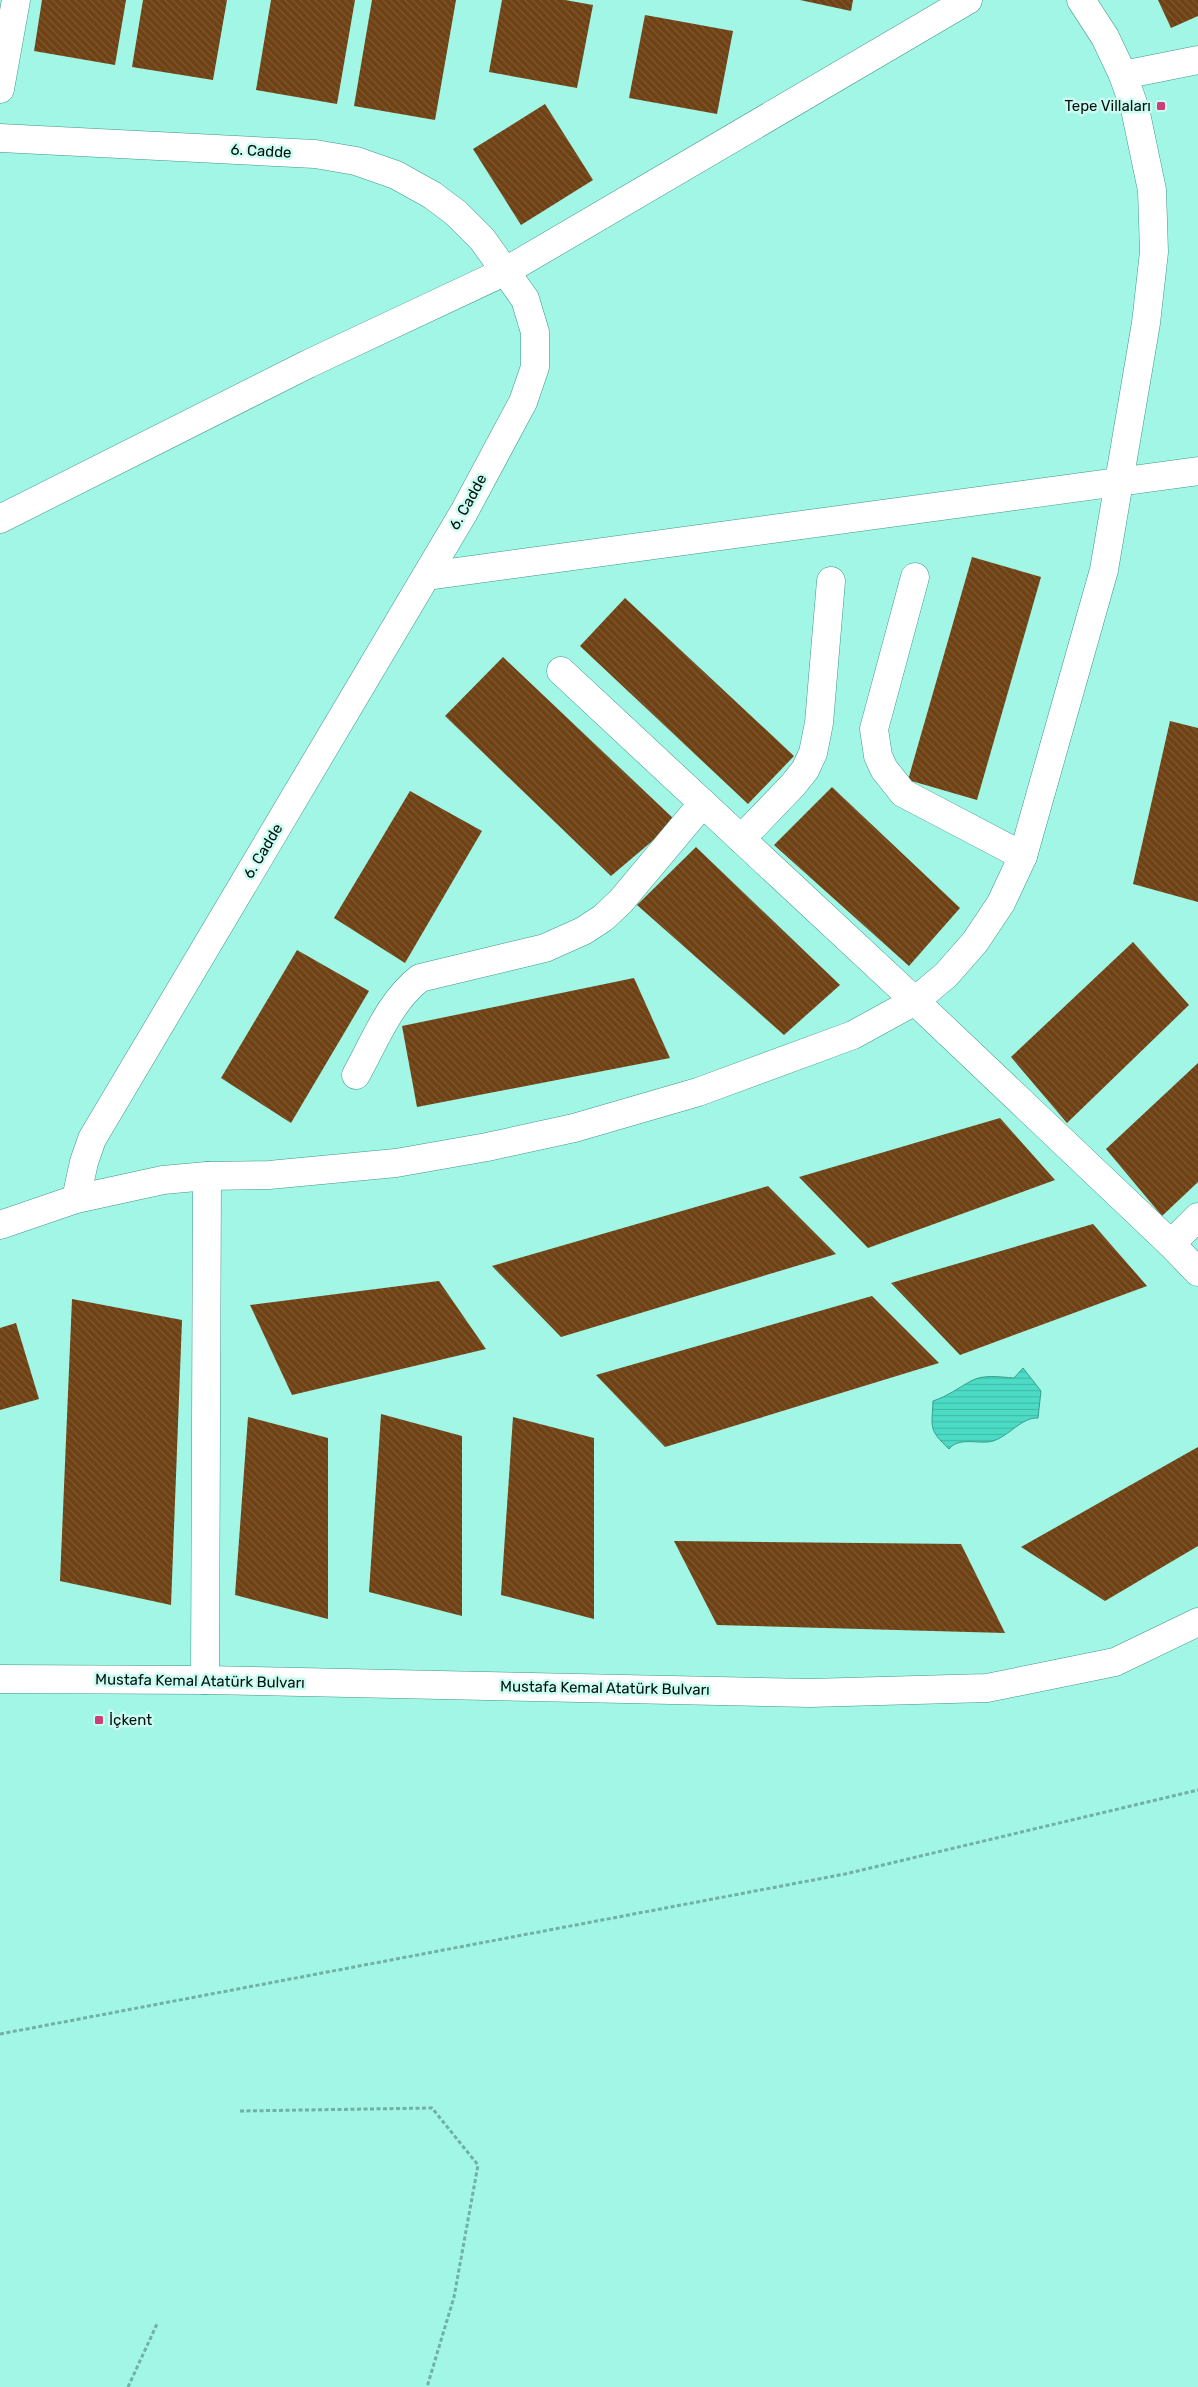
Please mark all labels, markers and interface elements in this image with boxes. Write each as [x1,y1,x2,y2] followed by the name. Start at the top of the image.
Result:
[1065,97,1151,115] place label: Tepe Villaları
[1155,100,1167,112] marker: Tepe Villaları
[230,140,292,162] street label: 6. Cadde
[445,471,491,533] street label: 6. Cadde
[240,820,286,882] street label: 6. Cadde
[95,1670,305,1692] street label: Mustafa Kemal Atatürk Bulvarı
[500,1677,710,1699] street label: Mustafa Kemal Atatürk Bulvarı
[109,1711,152,1729] place label: İçkent
[93,1714,105,1726] marker: İçkent

